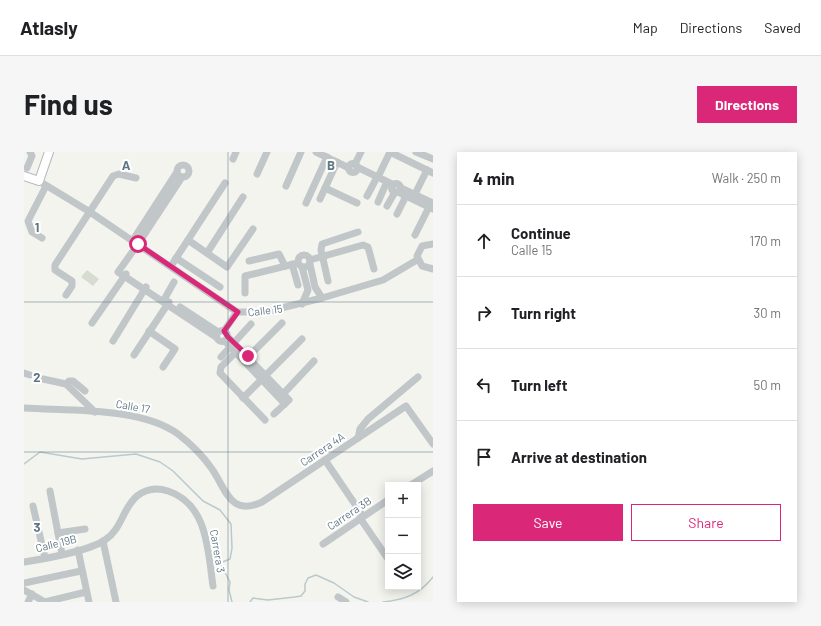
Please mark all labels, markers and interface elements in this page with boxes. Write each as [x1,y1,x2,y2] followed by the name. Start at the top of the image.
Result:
[20,16,78,39] text: Atlasly
[633,19,658,36] text: Map
[680,19,742,36] text: Directions
[764,19,801,36] text: Saved
[697,86,797,123] button: Directions
[24,87,113,121] text: Find us
[122,157,131,173] text: A
[327,157,335,173] text: B
[473,168,515,188] text: 4 min
[712,170,781,186] text: Walk · 250 m
[35,219,39,235] text: 1
[511,224,571,242] text: Continue
[473,230,495,252] icon: ahead
[750,233,781,249] text: 170 m
[129,235,147,253] route start
[511,242,552,258] text: Calle 15
[247,301,283,319] street label: Calle 15
[473,302,495,324] icon: right
[511,304,576,322] text: Turn right
[754,305,781,321] text: 30 m
[239,347,257,365] route end
[33,369,41,385] text: 2
[473,374,495,396] icon: left
[511,376,567,394] text: Turn left
[754,377,781,393] text: 50 m
[115,397,151,415] street label: Calle 17
[297,429,347,469] street label: Carrera 4A
[473,446,495,468] icon: arrive
[511,448,647,466] text: Arrive at destination
[385,482,421,590] map controls
[385,482,421,518] button: +
[324,493,374,532] street label: Carrera 3B
[473,504,623,541] button: Save
[631,504,781,541] button: Share
[385,518,421,554] button: −
[33,519,41,535] text: 3
[208,528,228,574] street label: Carrera 3
[34,532,78,554] street label: Calle 19B
[385,554,421,590] button: layers

